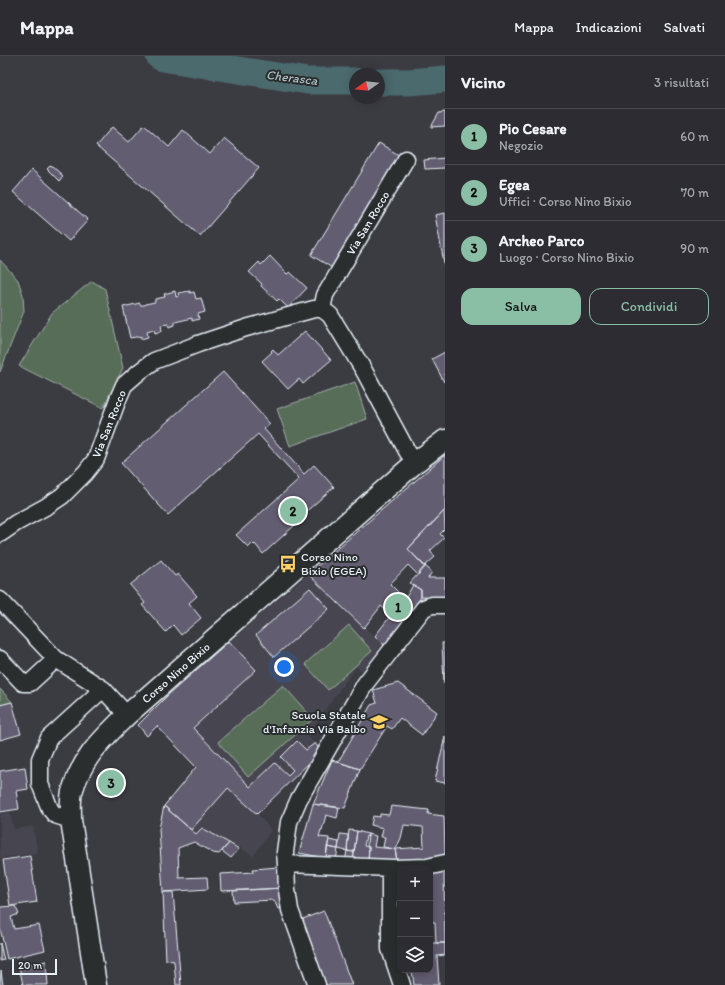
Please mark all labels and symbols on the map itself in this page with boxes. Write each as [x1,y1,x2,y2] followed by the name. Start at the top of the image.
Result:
[265,67,319,88] water label: Cherasca
[349,68,385,104] north arrow
[343,189,393,257] street label: Via San Rocco
[89,388,129,460] street label: Via San Rocco
[280,496,306,526] pin: 2
[301,550,367,578] place label: Corso Nino Bixio (EGEA)
[278,554,298,574] bus stop icon: Corso Nino Bixio (EGEA)
[385,592,411,622] pin: 1
[139,640,213,706] street label: Corso Nino Bixio
[274,657,294,677] your location
[263,708,366,736] place label: Scuola Statale d'Infanzia Via Balbo
[369,712,389,732] school or university icon: Scuola Statale d'Infanzia Via Balbo
[98,768,124,798] pin: 3
[12,957,57,976] scale bar

